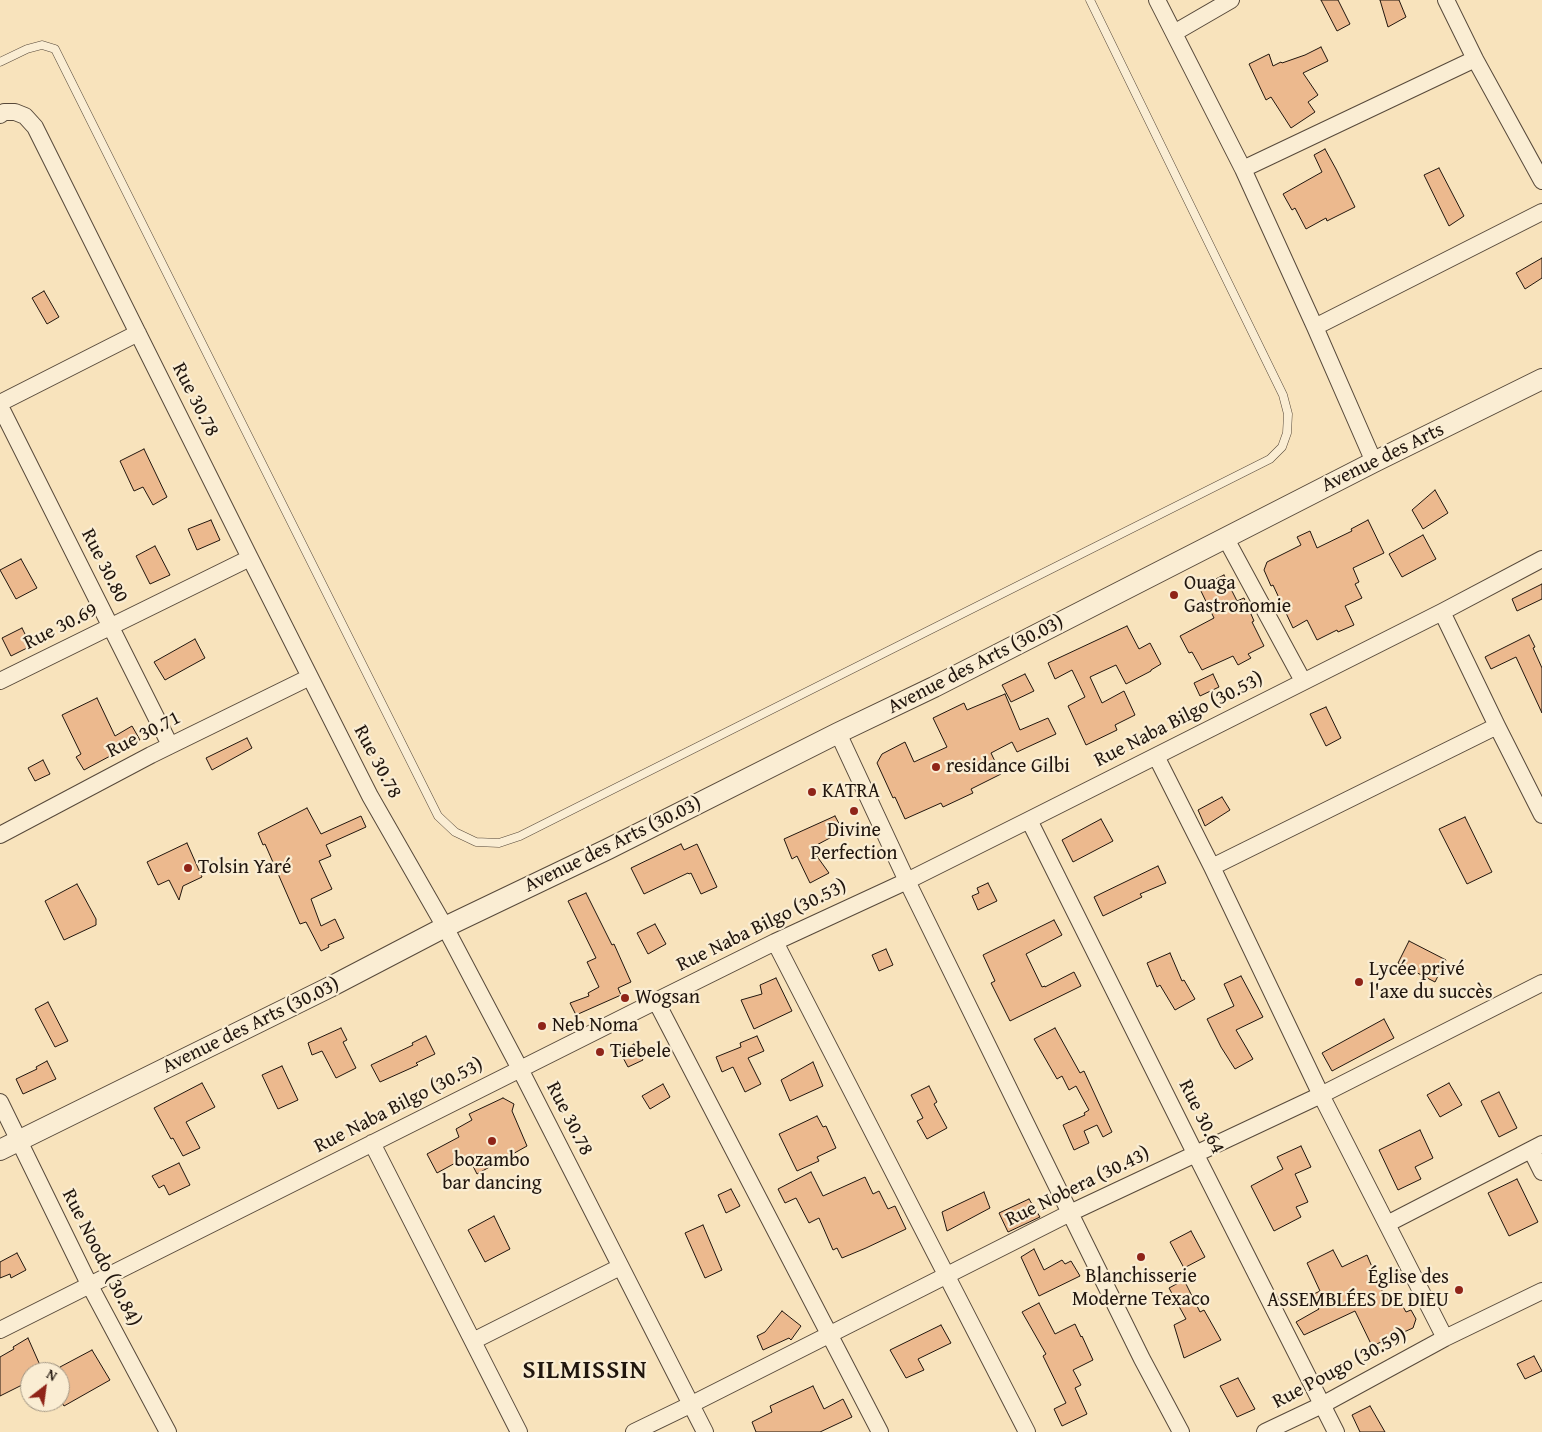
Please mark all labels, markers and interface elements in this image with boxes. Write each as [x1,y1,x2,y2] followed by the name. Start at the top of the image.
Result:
[166,359,224,441] street label: Rue 30.78
[1318,418,1448,498] street label: Avenue des Arts
[75,525,133,607] street label: Rue 30.80
[1184,572,1291,619] place label: Ouaga Gastronomie
[1168,589,1180,601] marker: Ouaga Gastronomie
[20,598,102,656] street label: Rue 30.69
[884,610,1068,720] street label: Avenue des Arts (30.03)
[1091,667,1267,773] street label: Rue Naba Bilgo (30.53)
[103,706,185,764] street label: Rue 30.71
[348,721,406,803] street label: Rue 30.78
[946,755,1070,779] place label: residance Gilbi
[930,761,942,773] marker: residance Gilbi
[822,780,880,804] place label: KATRA
[806,786,818,798] marker: KATRA
[520,792,706,898] street label: Avenue des Arts (30.03)
[848,805,860,817] marker: Divine Perfection
[810,819,898,866] place label: Divine Perfection
[198,856,291,880] place label: Tolsin Yaré
[182,862,194,874] marker: Tolsin Yaré
[673,874,851,978] street label: Rue Naba Bilgo (30.53)
[1369,958,1493,1005] place label: Lycée privé l'axe du succès
[158,973,344,1079] street label: Avenue des Arts (30.03)
[1353,976,1365,988] marker: Lycée privé l'axe du succès
[635,986,700,1010] place label: Wogsan
[619,992,631,1004] marker: Wogsan
[552,1014,638,1038] place label: Neb Noma
[536,1020,548,1032] marker: Neb Noma
[610,1040,671,1064] place label: Tiebele
[594,1046,606,1058] marker: Tiebele
[311,1053,487,1159] street label: Rue Naba Bilgo (30.53)
[1173,1076,1229,1158] street label: Rue 30.64
[540,1078,598,1160] street label: Rue 30.78
[486,1135,498,1147] marker: bozambo bar dancing
[1002,1142,1154,1232] street label: Rue Nobera (30.43)
[442,1149,542,1196] place label: bozambo bar dancing
[56,1185,146,1331] street label: Rue Noodo (30.84)
[1135,1251,1147,1263] marker: Blanchisserie Moderne Texaco
[1072,1265,1210,1312] place label: Blanchisserie Moderne Texaco
[1267,1266,1449,1313] place label: Église des ASSEMBLÉES DE DIEU
[1453,1284,1465,1296] marker: Église des ASSEMBLÉES DE DIEU
[1269,1323,1411,1415] street label: Rue Pougo (30.59)
[521,1357,649,1387] district label: SILMISSIN
[20,1362,70,1412] north arrow
[43,1364,61,1386] text: N

